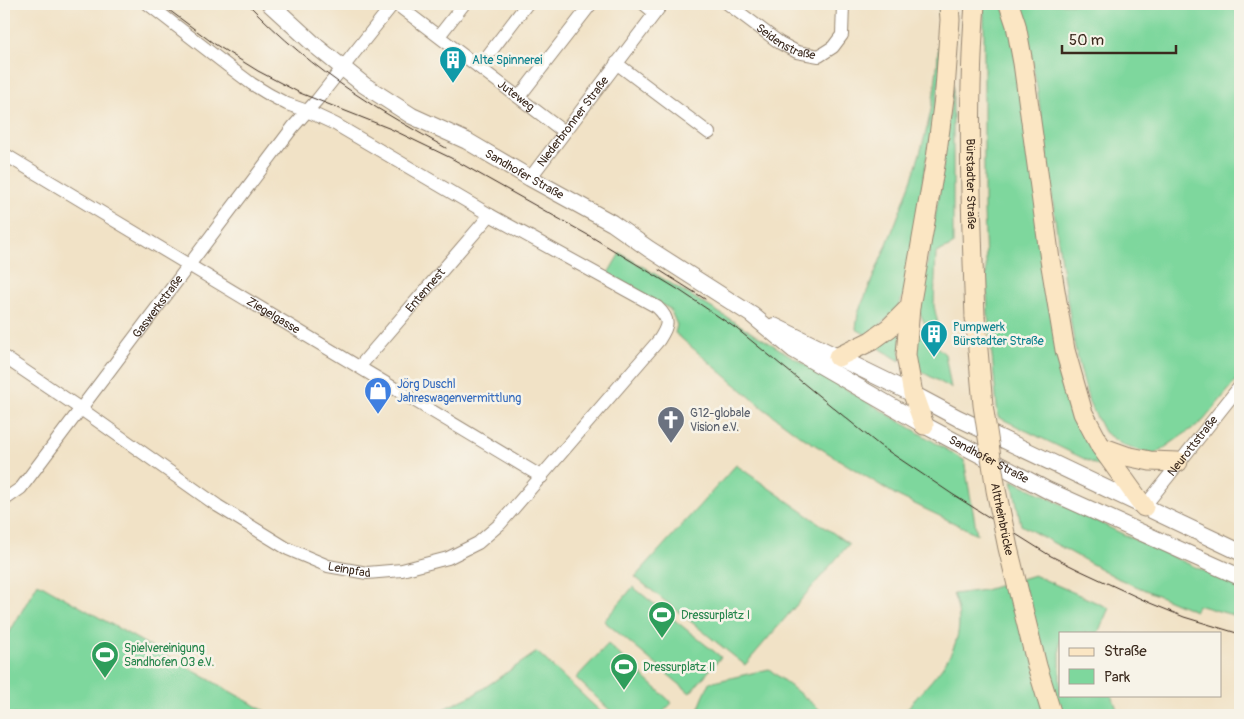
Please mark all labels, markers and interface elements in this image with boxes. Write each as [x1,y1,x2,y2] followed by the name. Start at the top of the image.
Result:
[753,21,817,63] street label: Seidenstraße
[1062,22,1175,54] scale bar
[1069,31,1104,50] text: 50 m
[438,45,468,84] building icon: Alte Spinnerei
[472,53,542,68] place label: Alte Spinnerei
[534,74,612,170] street label: Niederbronner Straße
[494,77,537,115] street label: Juteweg
[962,138,979,230] street label: Bürstadter Straße
[482,146,566,203] street label: Sandhofer Straße
[403,265,449,316] street label: Entennest
[130,272,187,341] street label: Gaswerkstraße
[244,294,303,337] street label: Ziegelgasse
[919,319,949,358] building icon: Pumpwerk Bürstadter Straße
[953,320,1044,349] place label: Pumpwerk Bürstadter Straße
[363,376,393,415] shop icon: Jörg Duschl Jahreswagenvermittlung
[397,377,521,406] place label: Jörg Duschl Jahreswagenvermittlung
[656,405,686,444] church icon: G12-globale Vision e.V.
[690,406,750,435] place label: G12-globale Vision e.V.
[1164,413,1221,479] street label: Neurottstraße
[946,432,1031,487] street label: Sandhofer Straße
[987,482,1017,557] street label: Altrheinbrücke
[327,559,371,581] street label: Leinpfad
[647,600,677,639] sports icon: Dressurplatz I
[681,608,750,623] place label: Dressurplatz I
[1059,632,1222,696] legend
[90,640,120,679] sports icon: Spielvereinigung Sandhofen 03 e.V.
[124,641,214,670] place label: Spielvereinigung Sandhofen 03 e.V.
[1104,642,1147,661] text: Straße
[609,652,639,691] sports icon: Dressurplatz II
[643,660,716,675] place label: Dressurplatz II
[1104,668,1131,687] text: Park

